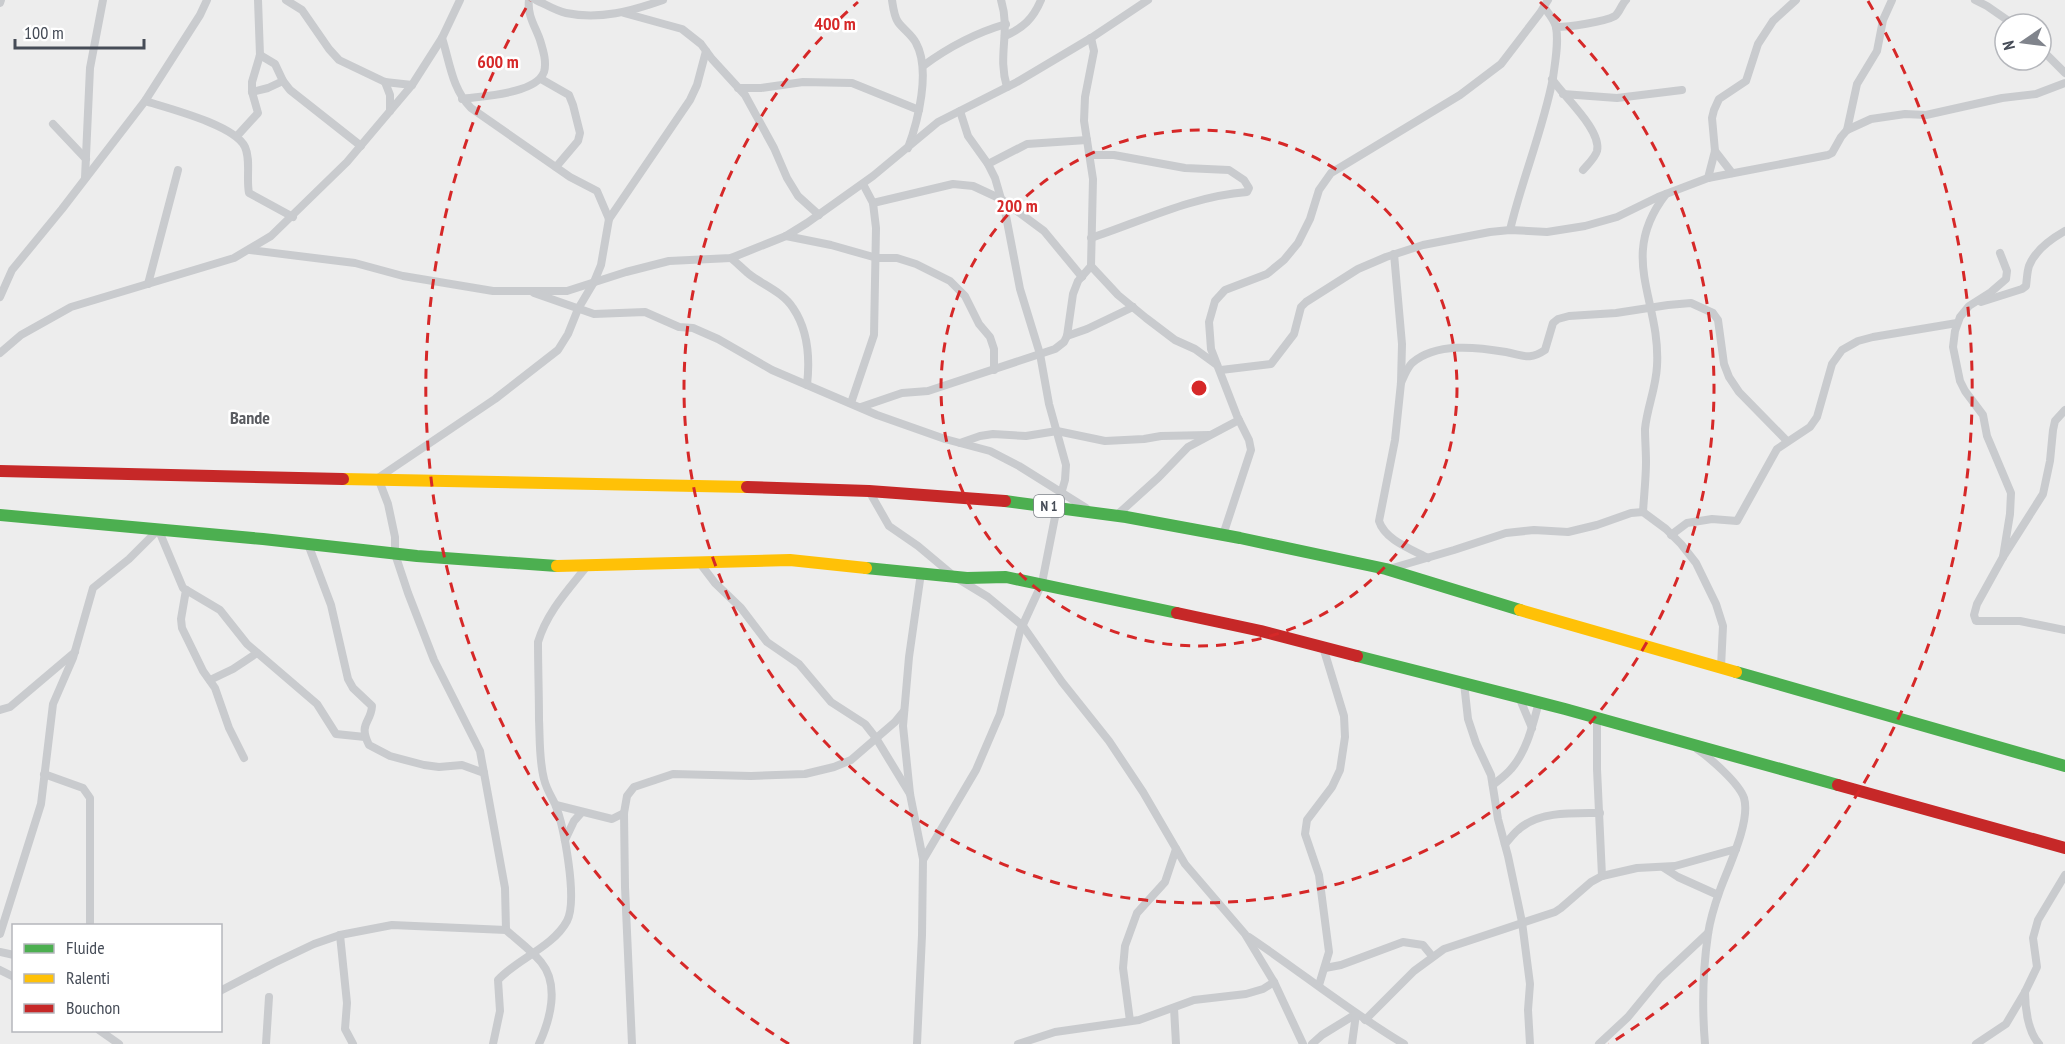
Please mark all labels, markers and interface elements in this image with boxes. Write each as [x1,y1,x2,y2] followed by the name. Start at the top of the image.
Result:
[15,12,144,50] scale bar
[814,12,856,35] text: 400 m
[1993,12,2053,72] north arrow
[24,21,64,44] text: 100 m
[1998,39,2019,52] text: N
[477,50,519,73] text: 600 m
[996,194,1038,217] text: 200 m
[1189,378,1209,398] centre of rings
[230,406,270,429] district label: Bande
[1034,495,1064,517] road number: N 1
[12,924,222,1032] legend
[66,936,105,959] text: Fluide
[66,966,110,989] text: Ralenti
[66,996,120,1019] text: Bouchon

